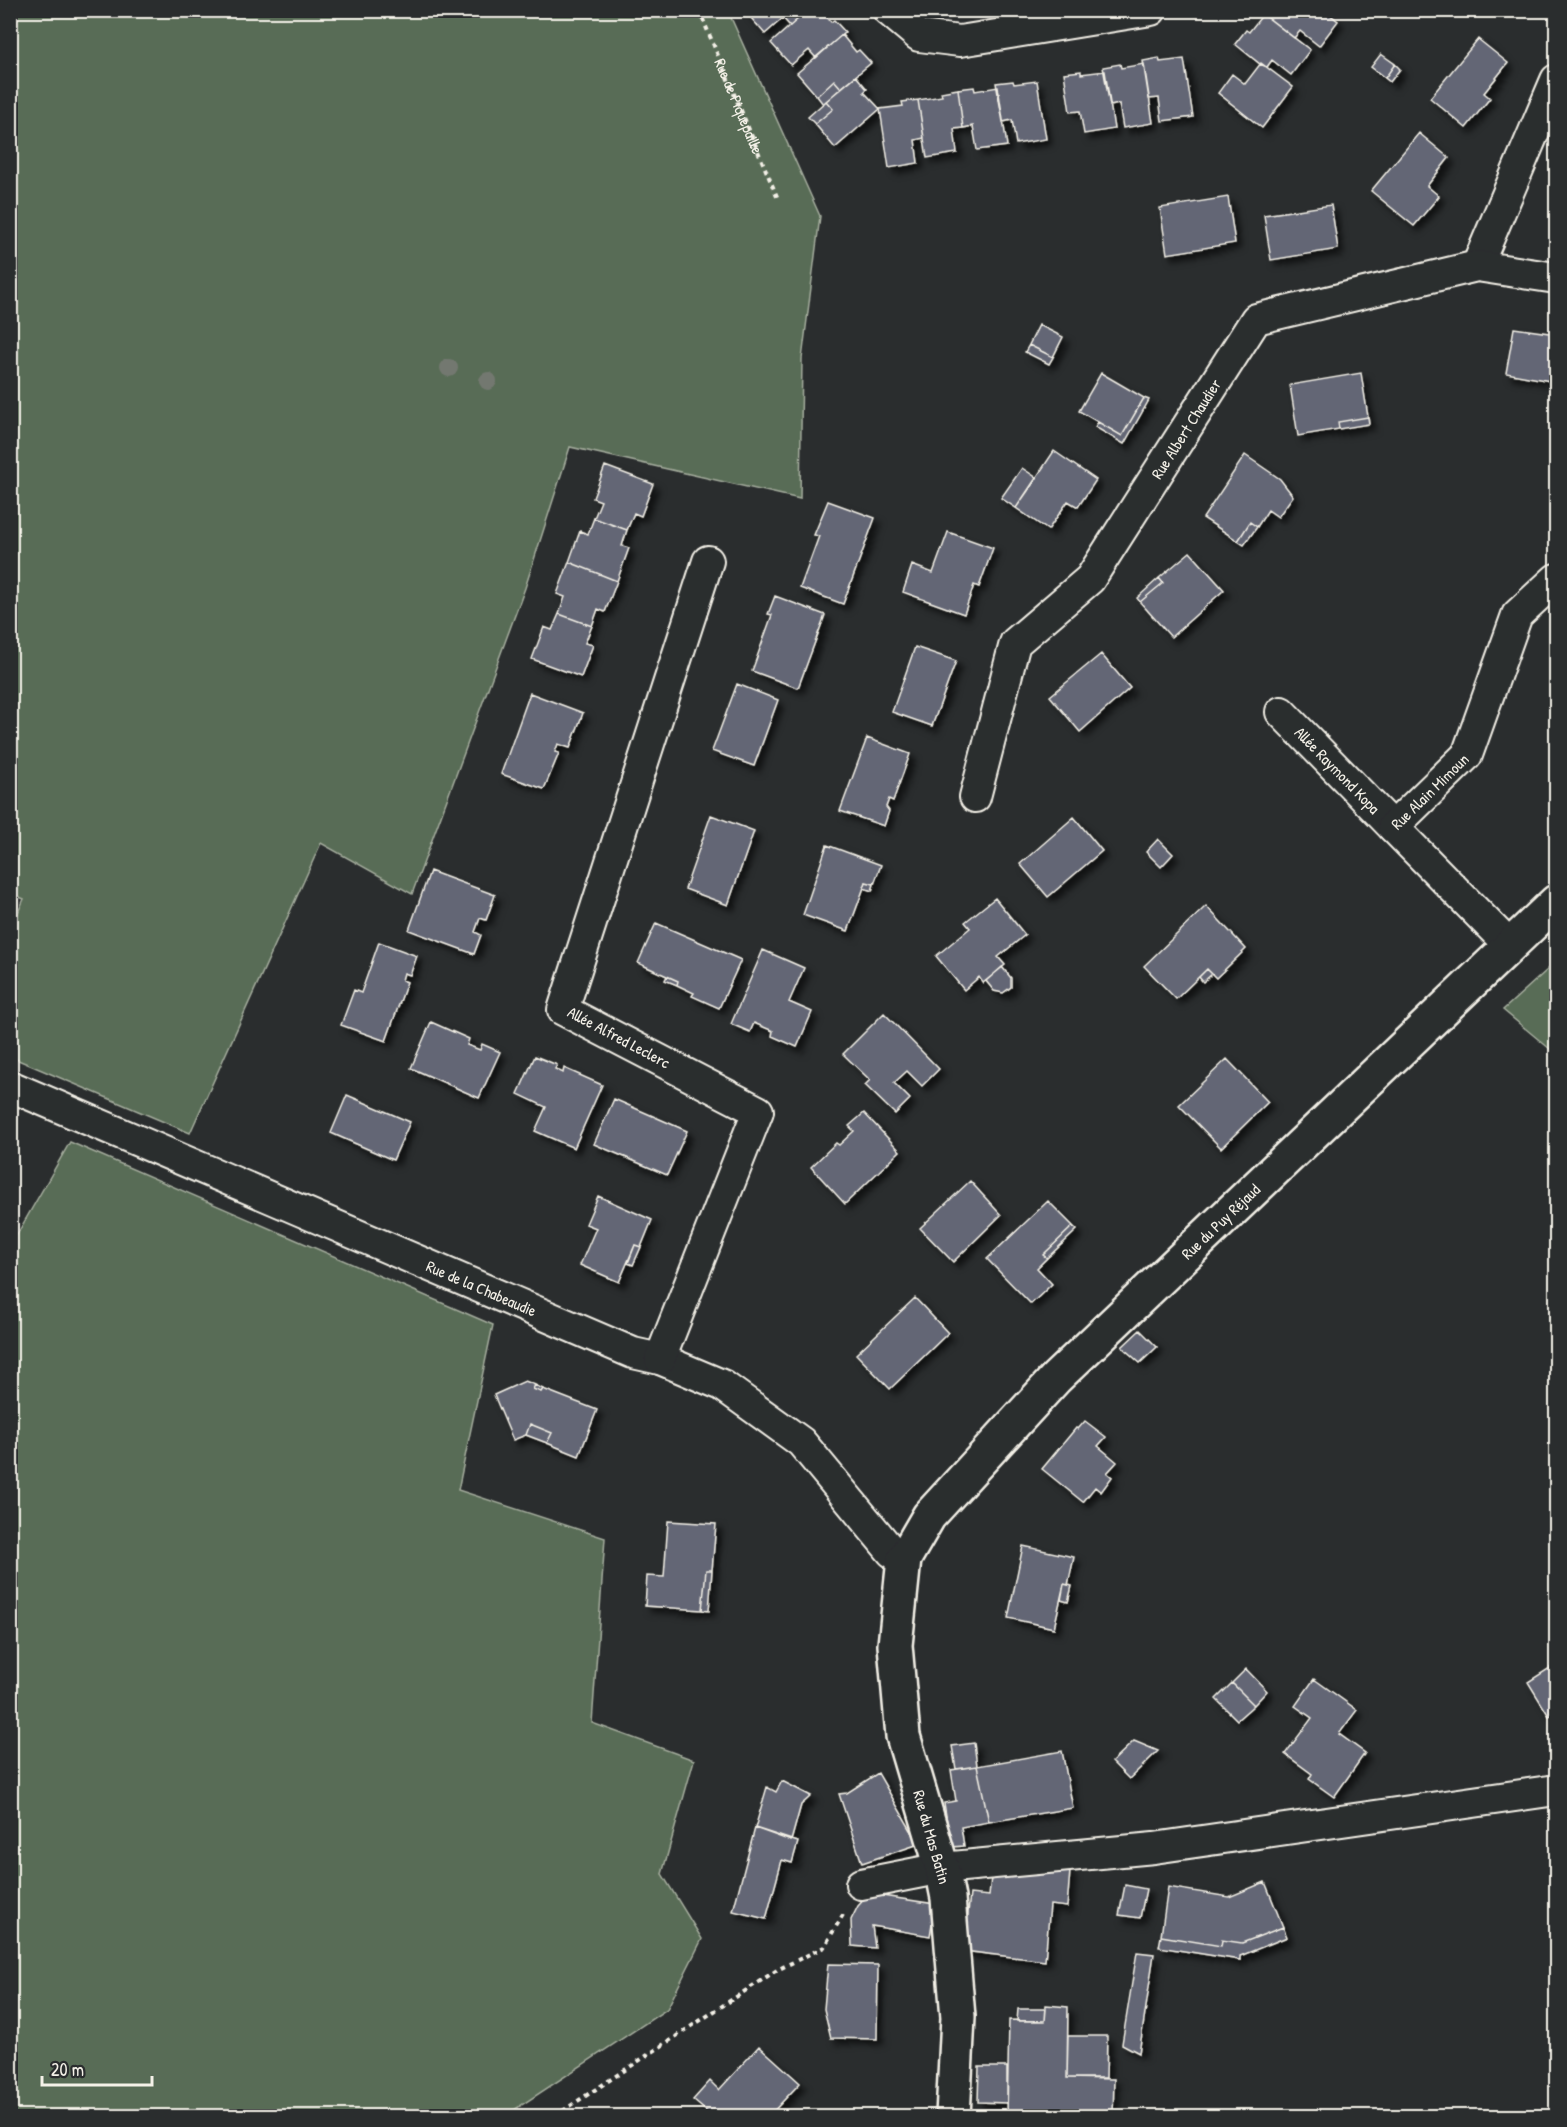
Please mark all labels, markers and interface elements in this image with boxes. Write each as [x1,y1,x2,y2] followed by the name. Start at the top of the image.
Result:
[709,55,769,158] street label: Rue de Piquepaille
[1146,374,1226,483] street label: Rue Albert Chaudier
[1290,722,1385,819] street label: Allée Raymond Kopa
[1386,748,1473,834] street label: Rue Alain Mimoun
[564,1001,675,1074] street label: Allée Alfred Leclerc
[1176,1179,1265,1264] street label: Rue du Puy Réjaud
[423,1255,541,1322] street label: Rue de la Chabeaudie
[908,1788,956,1886] street label: Rue du Mas Batin
[42,2049,152,2087] scale bar
[51,2057,84,2082] text: 20 m

